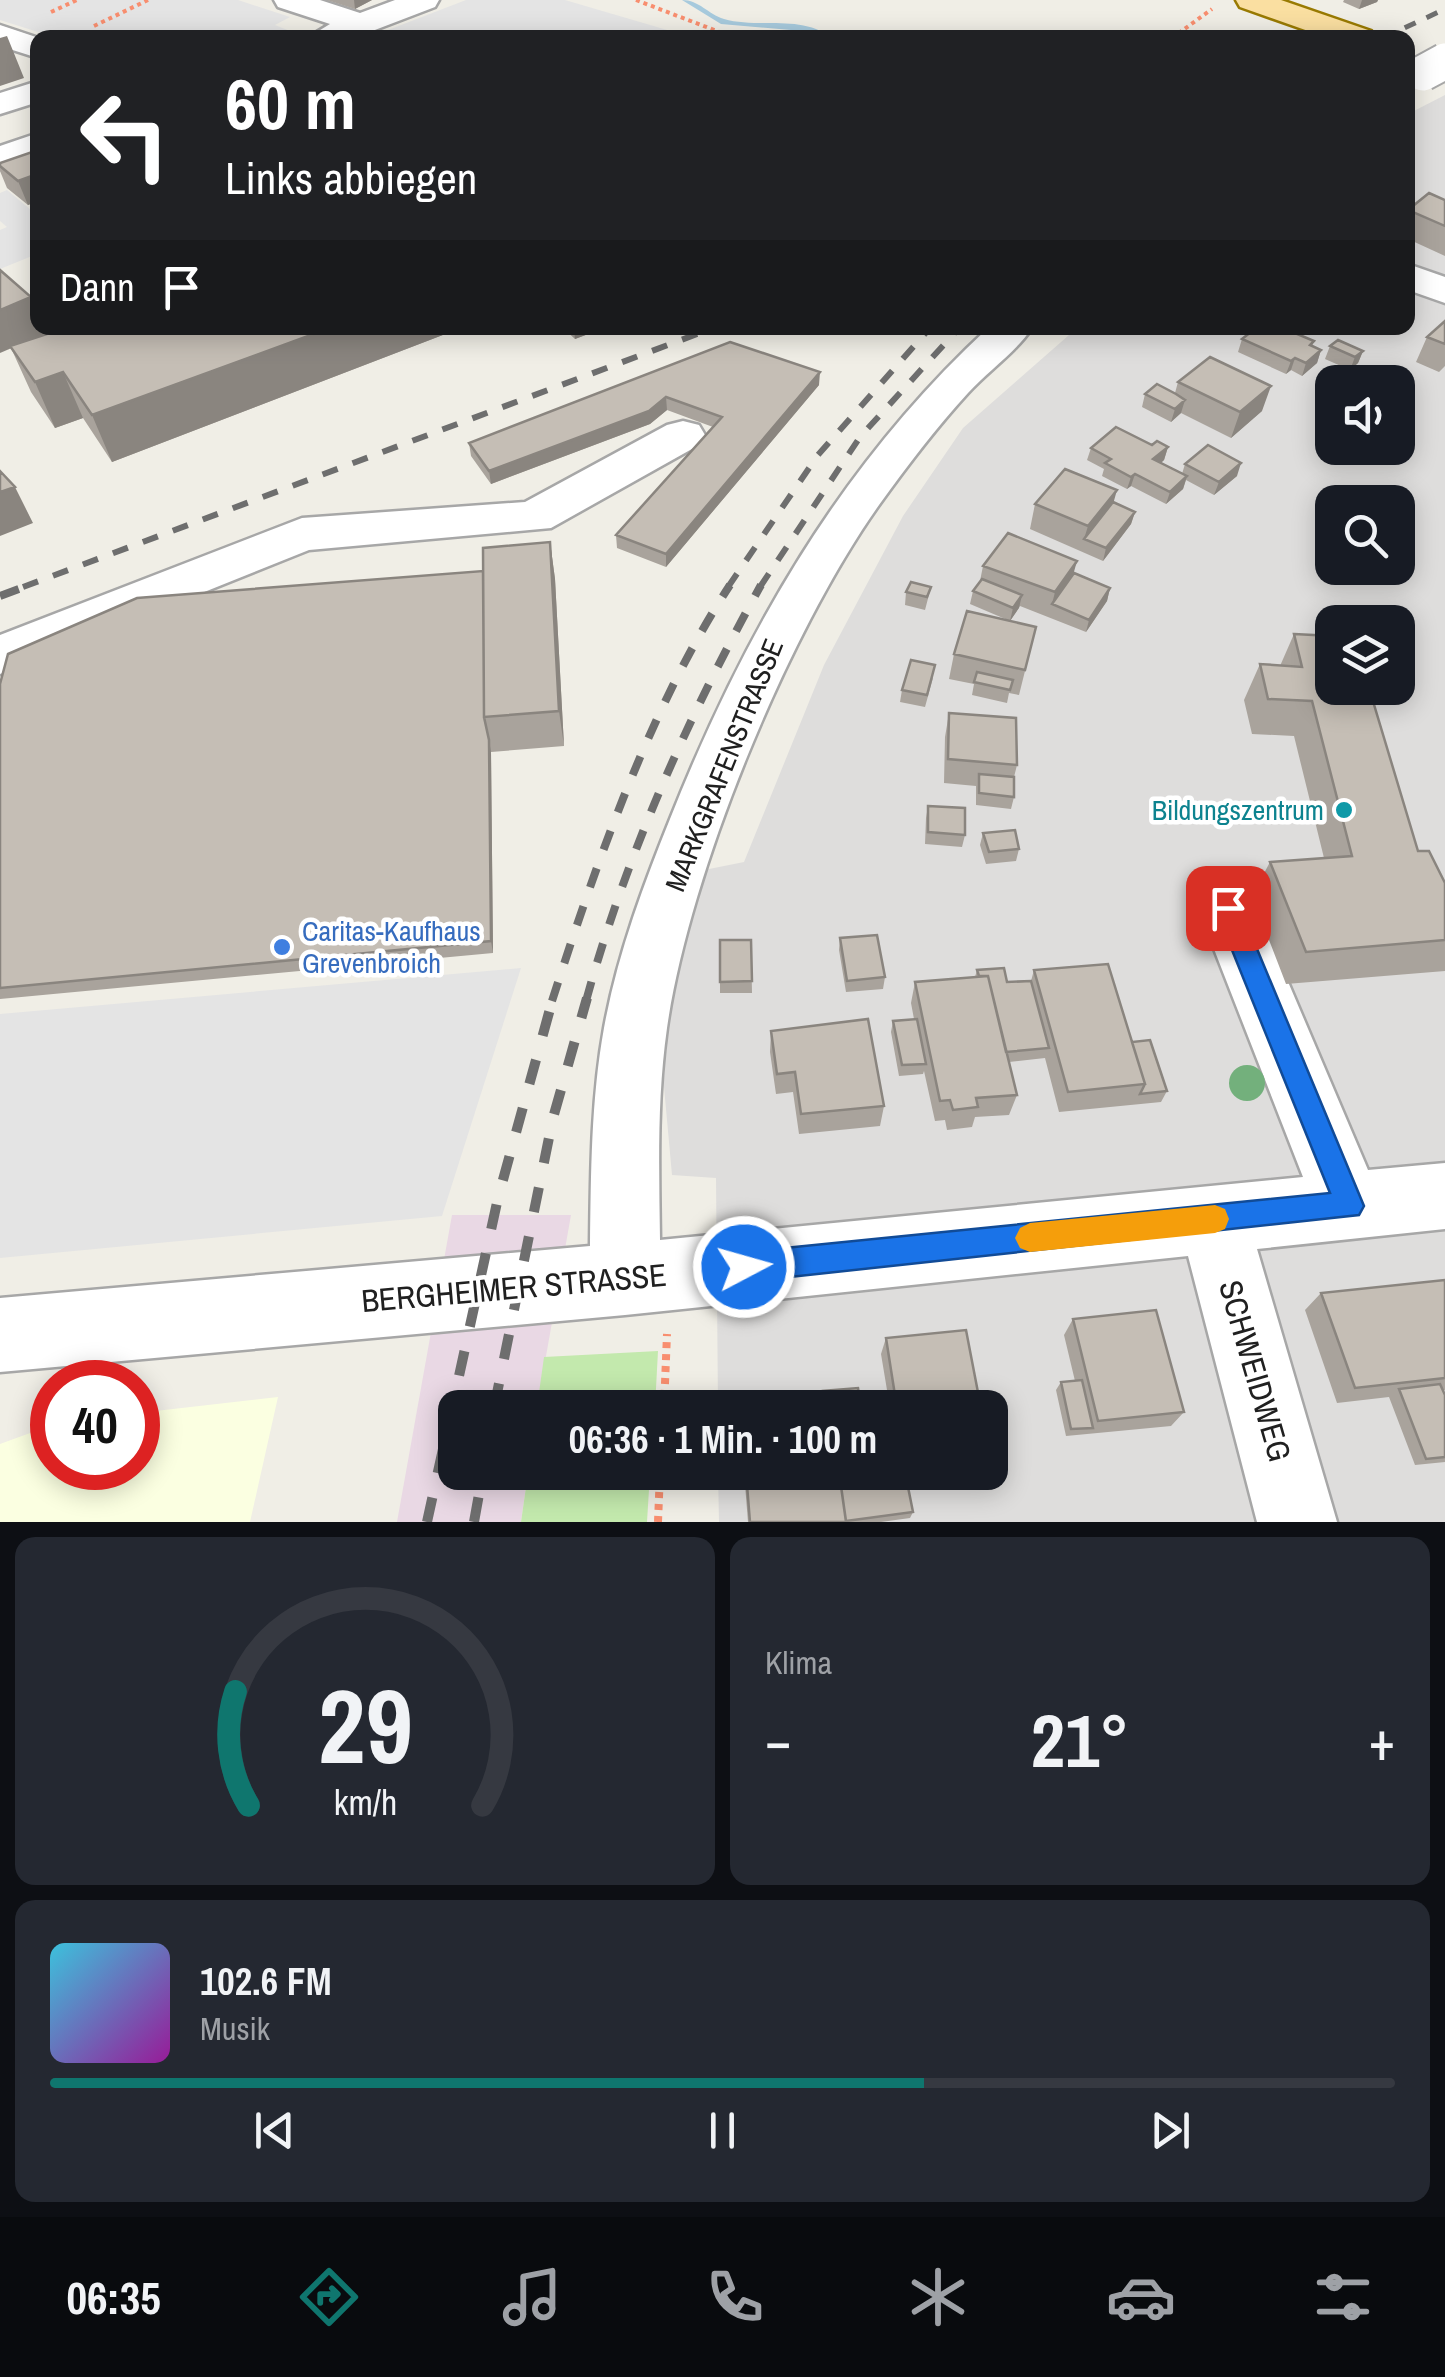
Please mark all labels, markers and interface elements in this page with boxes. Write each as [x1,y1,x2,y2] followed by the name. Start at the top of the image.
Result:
[225,57,356,151] text: 60 m
[60,70,190,200] icon: left
[225,147,477,208] text: Links abbiegen
[154,260,209,315] icon: arrive
[60,262,134,313] text: Dann
[1315,365,1415,705] map controls
[1315,365,1415,465] button: sound
[1315,485,1415,585] button: search
[1315,605,1415,705] button: layers
[656,633,792,897] street label: MARKGRAFENSTRASSE
[1152,791,1324,829] place label: Bildungszentrum
[1333,799,1355,821] marker: Bildungszentrum
[1186,866,1271,951] pin
[1201,881,1256,936] icon: arrive
[302,912,481,982] place label: Caritas-Kaufhaus Grevenbroich
[271,936,293,958] marker: Caritas-Kaufhaus Grevenbroich
[692,1215,796,1319] position arrow
[360,1253,668,1322] street label: BERGHEIMER STRASSE
[1209,1275,1302,1466] street label: SCHWEIDWEG
[30,1360,160,1490] speed limit sign: 40
[569,1414,877,1465] text: 06:36 · 1 Min. · 100 m
[765,1641,832,1684] text: Klima
[318,1655,412,1795] text: 29
[1031,1689,1129,1790] text: 21°
[765,1703,791,1777] text: −
[1369,1703,1395,1777] text: +
[333,1778,397,1826] text: km/h
[200,1956,332,2007] text: 102.6 FM
[200,2007,270,2050] text: Musik
[247,2103,302,2158] icon: previous
[695,2103,750,2158] icon: pause
[1143,2103,1198,2158] icon: next
[294,2262,364,2332] icon: directions
[497,2262,567,2332] icon: music
[700,2262,770,2332] icon: phone
[903,2262,973,2332] icon: climate
[1106,2262,1176,2332] icon: car
[1308,2262,1378,2332] icon: filters
[66,2267,161,2328] text: 06:35

